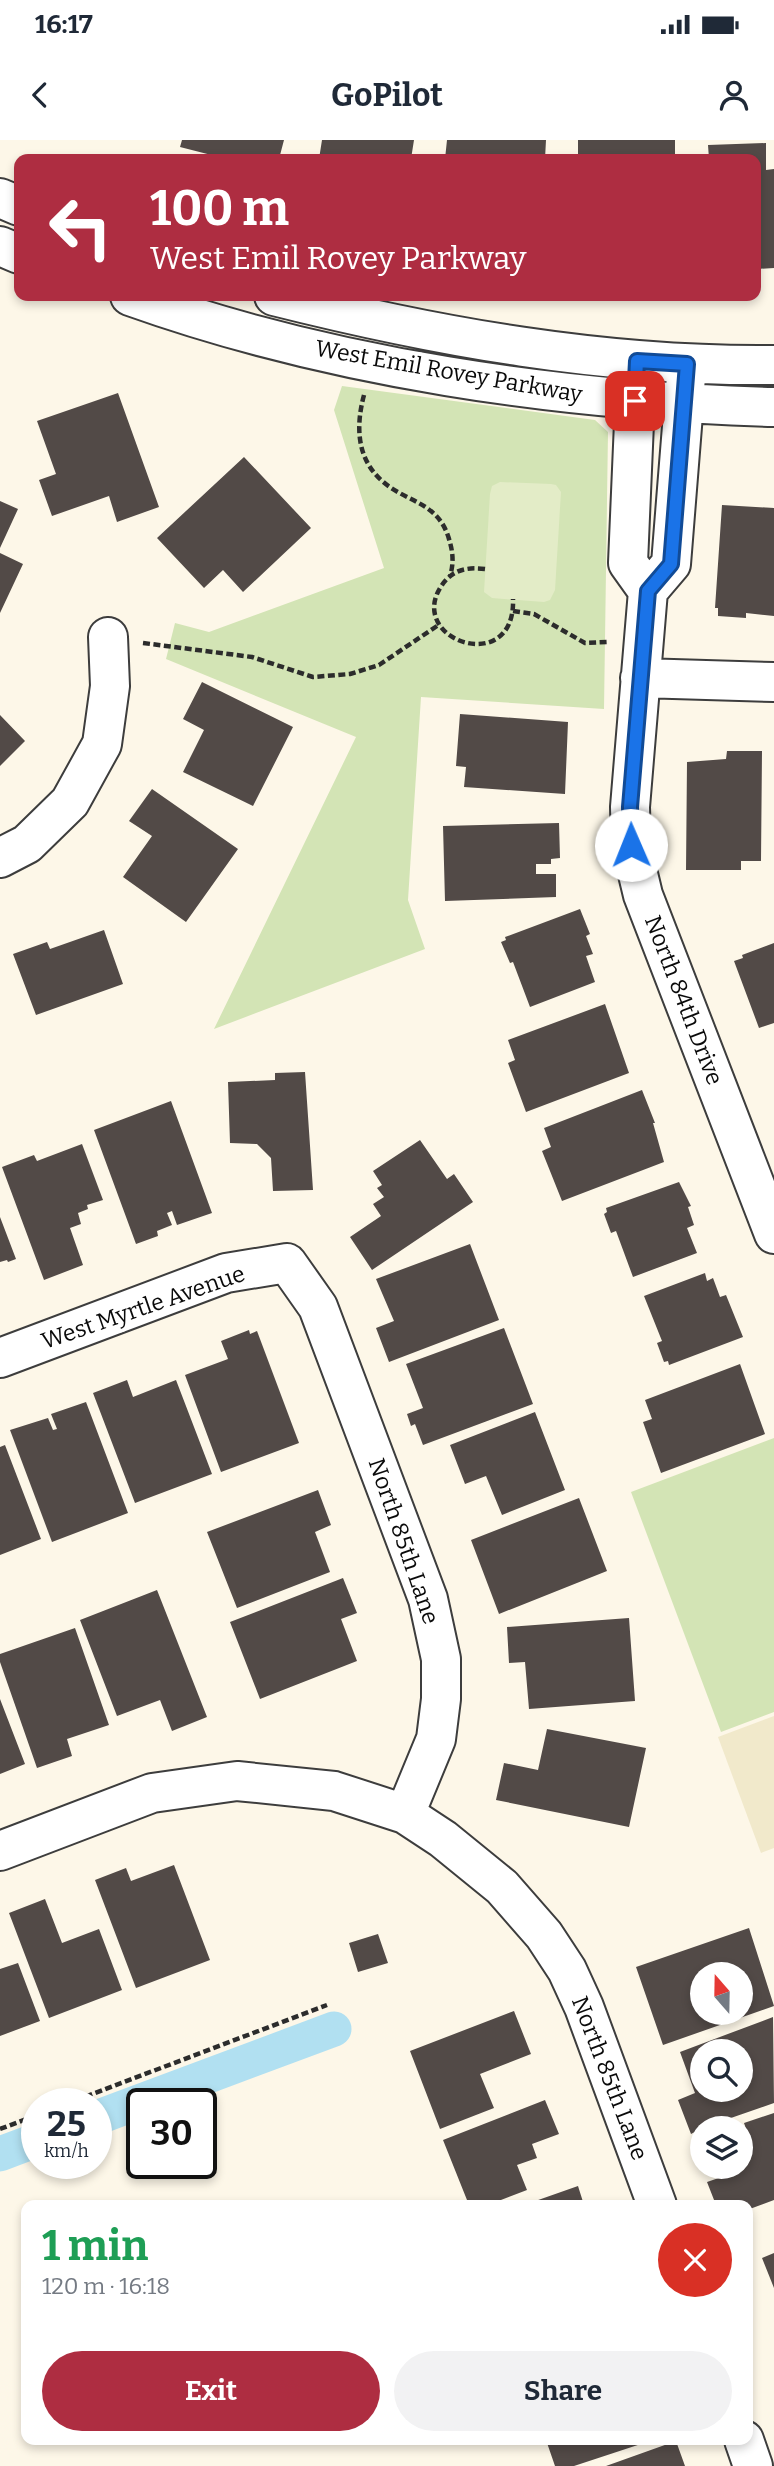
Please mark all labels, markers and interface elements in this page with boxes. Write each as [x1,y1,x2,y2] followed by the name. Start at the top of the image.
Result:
[35,9,93,40] text: 16:17
[21,76,59,114] icon: back
[331,76,443,114] text: GoPilot
[715,76,753,114] icon: person
[150,179,289,238] text: 100 m
[35,182,126,273] icon: left
[150,239,526,277] text: West Emil Rovey Parkway
[313,334,585,408] street label: West Emil Rovey Parkway
[605,371,665,431] pin
[616,382,654,420] icon: arrive
[594,808,668,882] position arrow
[639,911,729,1089] street label: North 84th Drive
[38,1259,248,1355] street label: West Myrtle Avenue
[363,1454,445,1628] street label: North 85th Lane
[690,1962,752,2025] north arrow
[690,1962,753,2179] map controls
[566,1992,654,2164] street label: North 85th Lane
[690,2039,753,2102] button: search
[126,2088,217,2179] speed limit sign: 30
[47,2103,86,2145] text: 25
[690,2116,753,2179] button: layers
[44,2140,89,2162] text: km/h
[42,2221,148,2271] text: 1 min
[658,2223,732,2297] button: close
[42,2272,170,2300] text: 120 m · 16:18
[42,2351,380,2431] button: Exit
[394,2351,732,2431] button: Share

